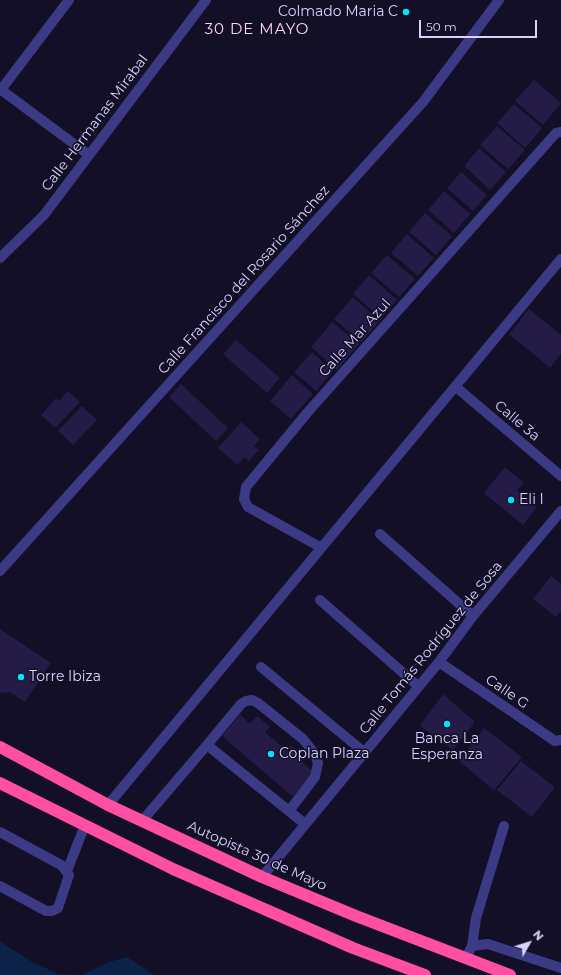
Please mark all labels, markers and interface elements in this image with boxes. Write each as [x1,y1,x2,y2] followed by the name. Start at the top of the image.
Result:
[278,4,398,20] place label: Colmado Maria C
[401,7,411,17] marker: Colmado Maria C
[421,12,539,38] scale bar
[426,19,457,34] text: 50 m
[205,21,309,39] district label: 30 DE MAYO
[38,52,152,194] street label: Calle Hermanas Mirabal
[155,182,333,378] street label: Calle Francisco del Rosario Sánchez
[316,296,394,380] street label: Calle Mar Azul
[491,397,543,445] street label: Calle 3a
[519,492,544,508] place label: Eli I
[506,495,516,505] marker: Eli I
[356,558,506,738] street label: Calle Tomás Rodríguez de Sosa
[29,669,101,685] place label: Torre Ibiza
[482,671,532,713] street label: Calle G
[16,672,26,682] marker: Torre Ibiza
[442,719,452,729] marker: Banca La Esperanza
[411,731,483,764] place label: Banca La Esperanza
[279,746,370,762] place label: Coplan Plaza
[266,749,276,759] marker: Coplan Plaza
[185,818,329,894] street label: Autopista 30 de Mayo
[509,923,549,963] north arrow
[530,928,547,943] text: N

